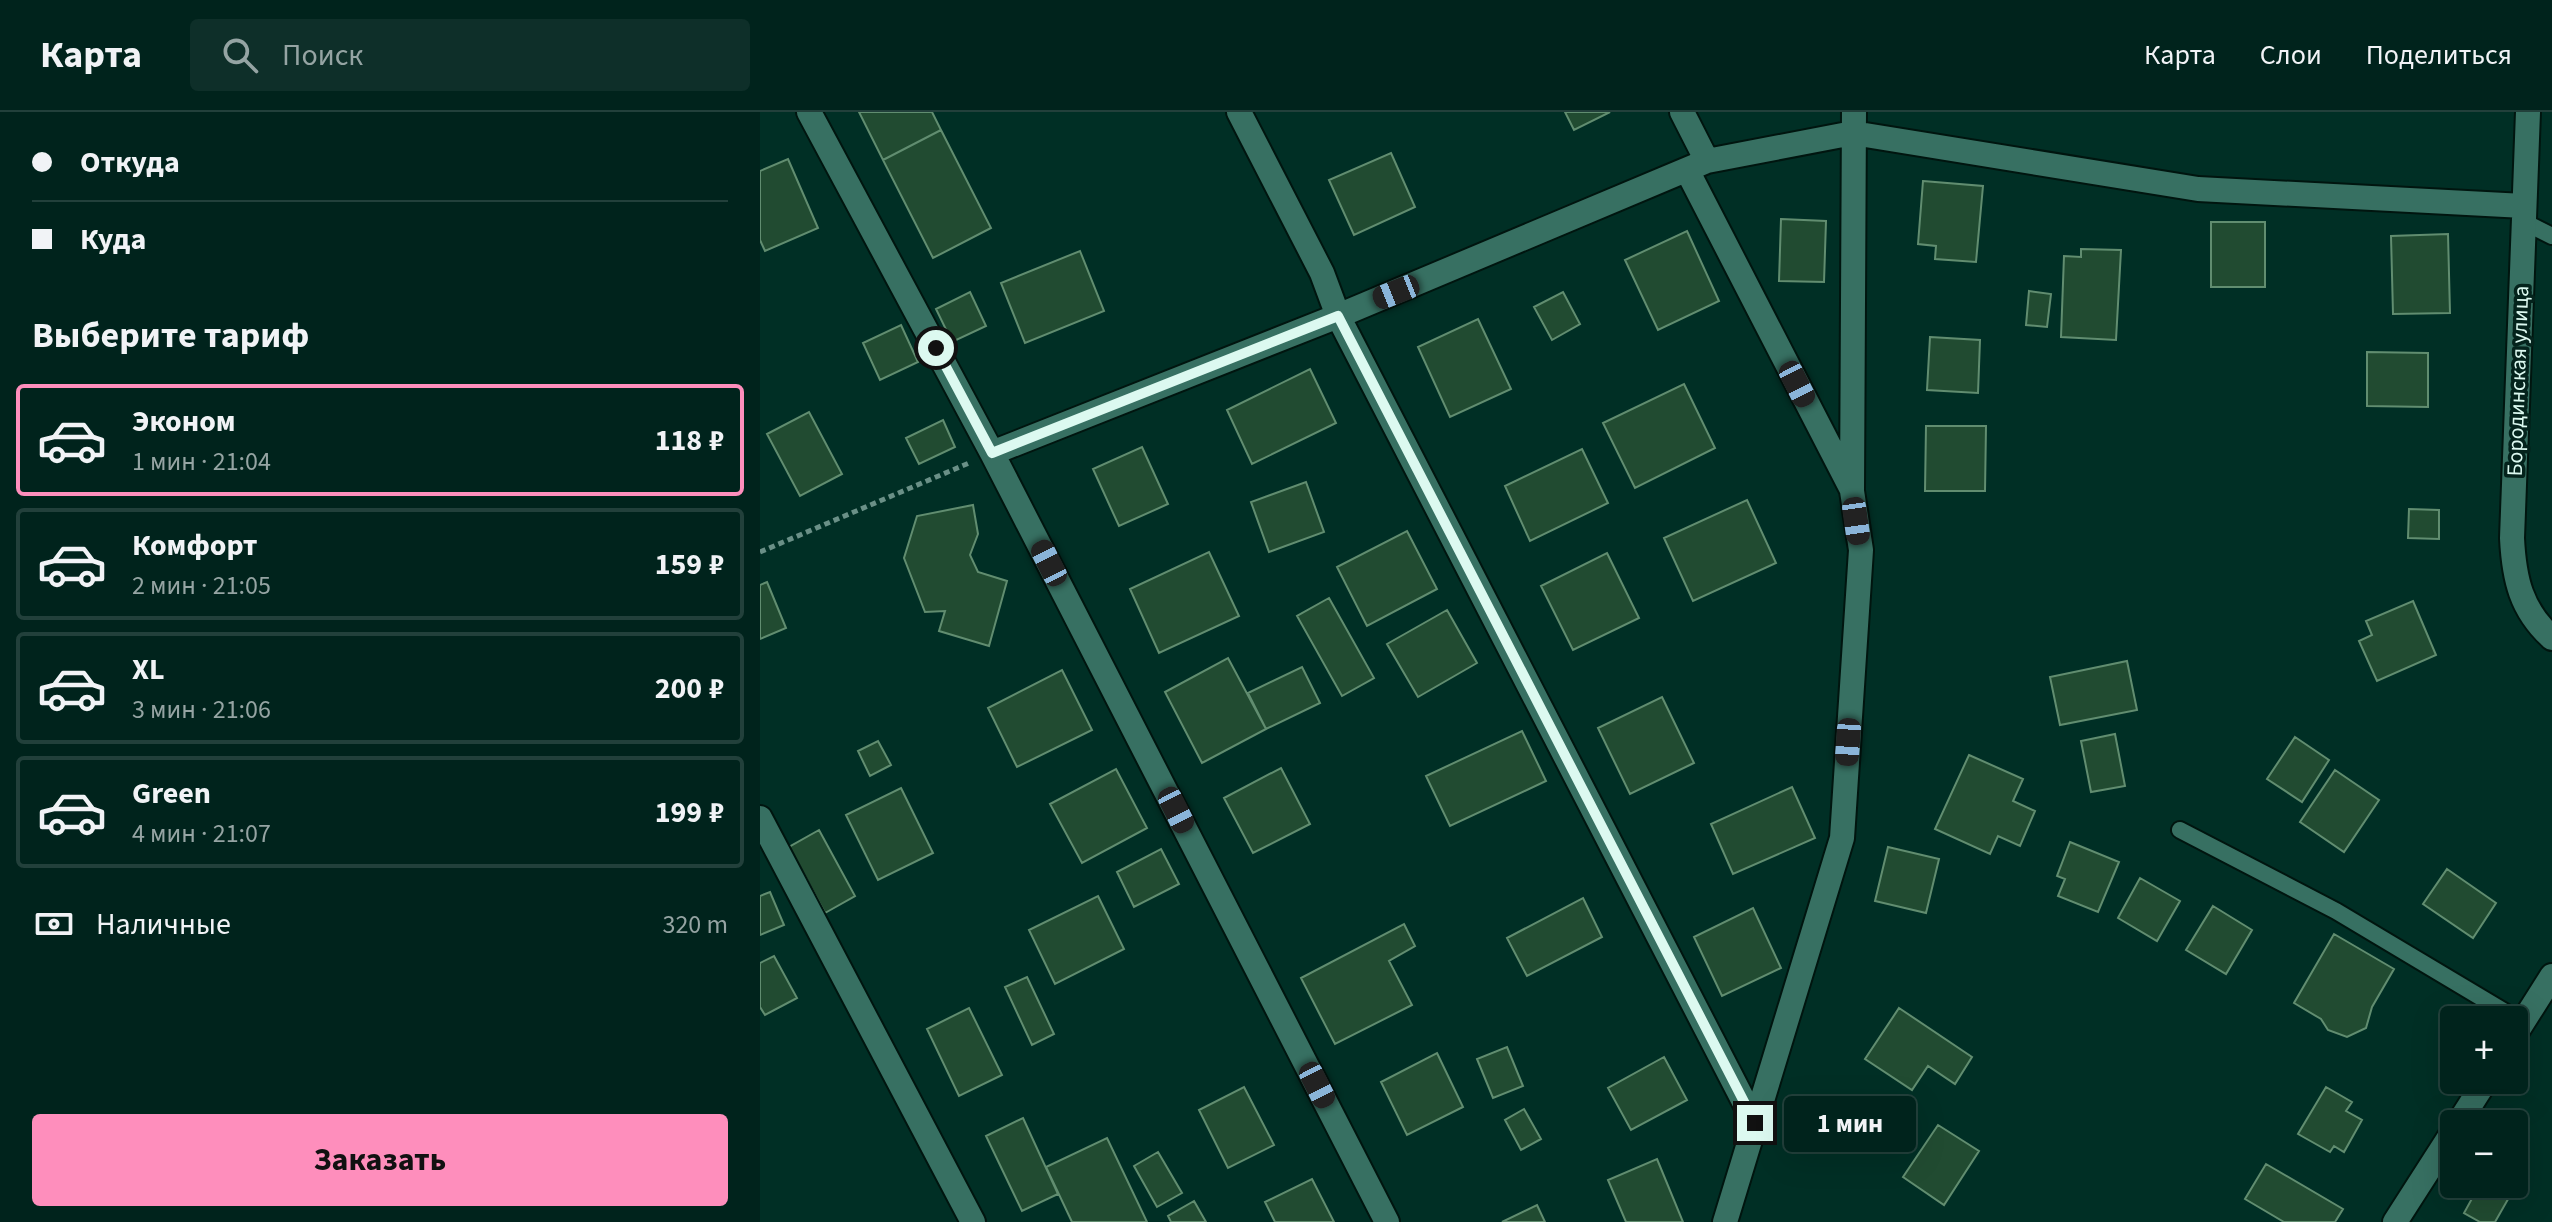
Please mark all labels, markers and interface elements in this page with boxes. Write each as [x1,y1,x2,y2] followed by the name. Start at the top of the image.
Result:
[190,19,750,91] search box
[40,28,142,82] text: Карта
[218,33,262,77] icon: search
[282,34,363,77] text: Поиск
[2144,35,2216,75] text: Карта
[2260,35,2322,75] text: Слои
[2366,35,2512,75] text: Поделиться
[80,141,180,184] text: Откуда
[80,218,146,261] text: Куда
[1369,272,1423,312] car
[2499,285,2537,477] street label: Бородинская улица
[32,310,309,361] text: Выберите тариф
[918,330,954,366] route start
[1775,357,1819,411] car
[132,400,236,443] text: Эконом
[36,404,108,476] icon: car
[655,419,724,462] text: 118 ₽
[132,443,271,480] text: 1 мин · 21:04
[1841,496,1871,546] car
[132,524,258,567] text: Комфорт
[36,528,108,600] icon: car
[1027,536,1071,590] car
[655,543,724,586] text: 159 ₽
[132,567,271,604] text: 2 мин · 21:05
[132,648,165,691] text: XL
[36,652,108,724] icon: car
[655,667,724,710] text: 200 ₽
[132,691,271,728] text: 3 мин · 21:06
[1834,717,1862,767] car
[132,772,211,815] text: Green
[36,776,108,848] icon: car
[1154,783,1198,837] car
[655,791,724,834] text: 199 ₽
[132,815,271,852] text: 4 мин · 21:07
[32,902,76,946] icon: cash
[96,903,231,946] text: Наличные
[662,906,728,943] text: 320 m
[2440,1006,2528,1198] map controls
[2440,1006,2528,1094] button: +
[1295,1058,1339,1112] car
[1783,1095,1915,1151] callout: 1 мин
[1737,1105,1773,1141] route end
[1817,1105,1883,1142] text: 1 мин
[2440,1110,2528,1198] button: −
[32,1114,728,1206] button: Заказать

